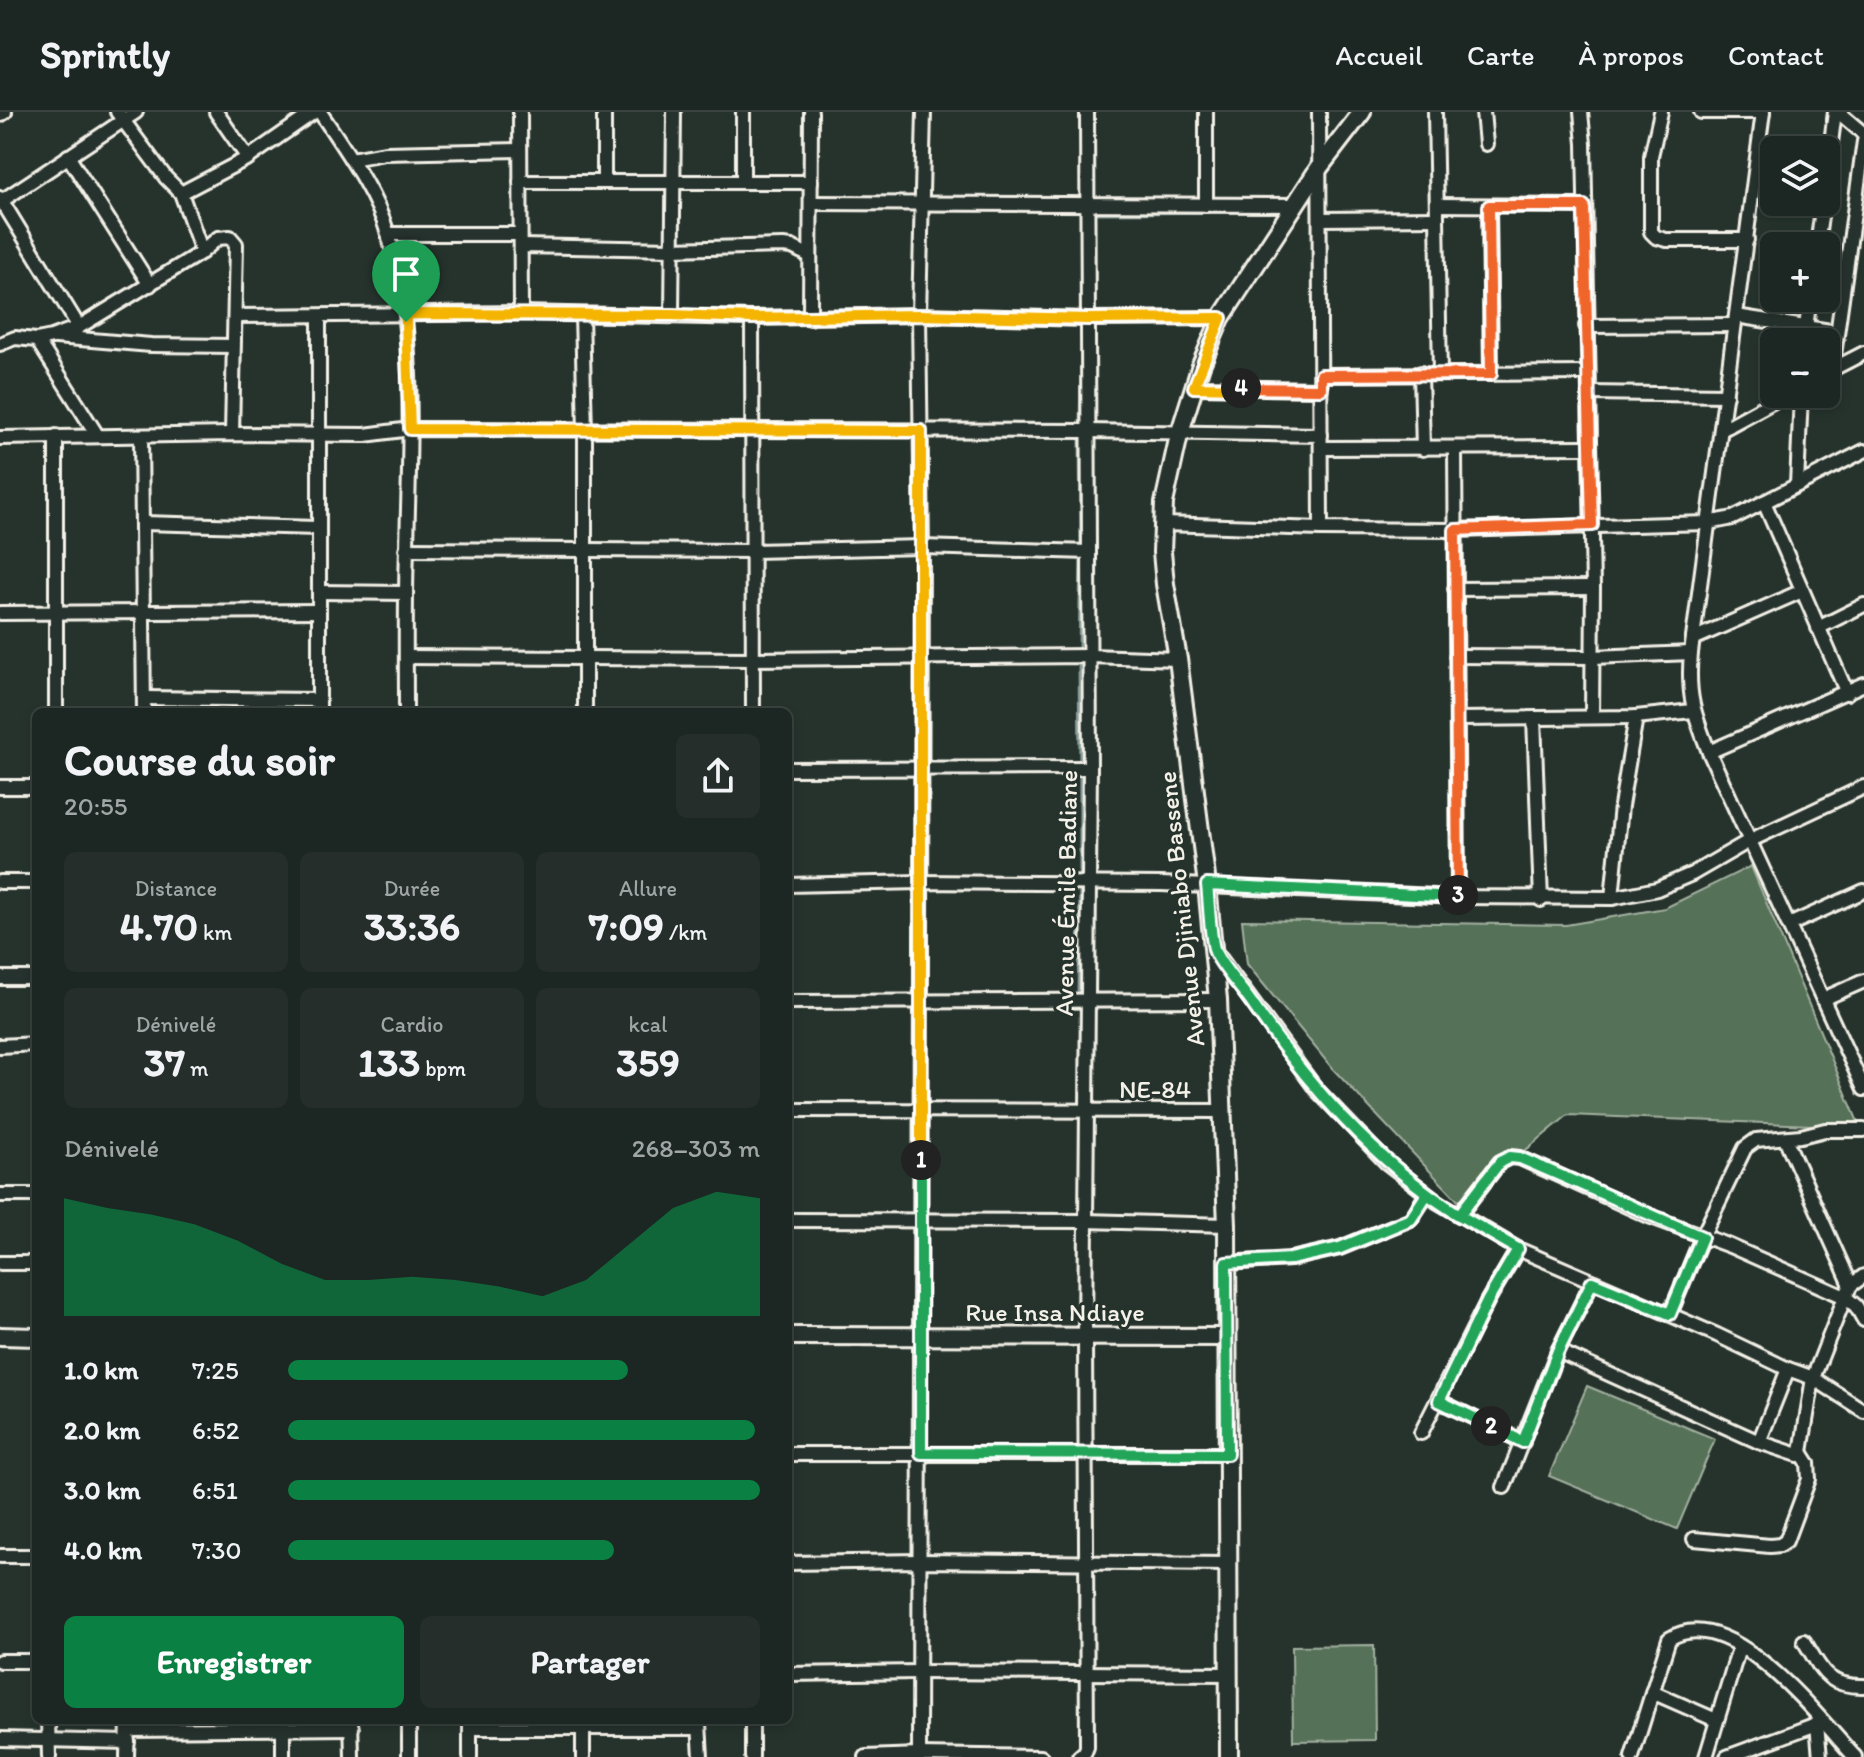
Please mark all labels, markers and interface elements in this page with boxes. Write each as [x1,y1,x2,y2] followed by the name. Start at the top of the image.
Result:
[40,32,170,78] text: Sprintly
[1335,38,1423,72] text: Accueil
[1467,38,1535,72] text: Carte
[1579,38,1684,72] text: À propos
[1728,38,1824,72] text: Contact
[1760,136,1840,408] map controls
[1760,136,1840,216] button: layers
[1760,232,1840,312] button: +
[372,240,440,322] pin
[384,252,428,296] icon: arrive
[1760,328,1840,408] button: −
[1221,368,1261,408] pin: 4
[1234,374,1248,401] text: 4
[64,733,335,786] text: Course du soir
[676,734,760,818] button: share
[1048,769,1084,1017] street label: Avenue Émile Badiane
[1151,770,1211,1048] street label: Avenue Djiniabo Bassene
[64,790,127,822] text: 20:55
[135,875,217,902] text: Distance
[384,875,440,902] text: Durée
[619,875,677,902] text: Allure
[1438,875,1478,915] pin: 3
[1452,881,1464,908] text: 3
[120,902,198,950] text: 4.70
[364,902,460,950] text: 33:36
[589,902,664,950] text: 7:09
[198,919,232,946] text: km
[664,919,707,946] text: /km
[136,1011,216,1038] text: Dénivelé
[381,1011,443,1038] text: Cardio
[628,1011,668,1038] text: kcal
[143,1038,185,1086] text: 37
[358,1038,420,1086] text: 133
[616,1038,680,1086] text: 359
[185,1055,209,1082] text: m
[420,1055,466,1082] text: bpm
[1119,1073,1191,1105] street label: NE-84
[64,1132,159,1164] text: Dénivelé
[632,1132,760,1164] text: 268–303 m
[901,1140,941,1180] pin: 1
[916,1146,926,1173] text: 1
[965,1296,1145,1328] street label: Rue Insa Ndiaye
[64,1354,139,1386] text: 1.0 km
[192,1354,239,1386] text: 7:25
[1471,1406,1511,1446] pin: 2
[1485,1412,1497,1439] text: 2
[64,1414,140,1446] text: 2.0 km
[192,1414,239,1446] text: 6:52
[64,1474,141,1506] text: 3.0 km
[192,1474,238,1506] text: 6:51
[64,1534,142,1566] text: 4.0 km
[192,1534,241,1566] text: 7:30
[64,1616,404,1708] button: Enregistrer
[420,1616,760,1708] button: Partager

